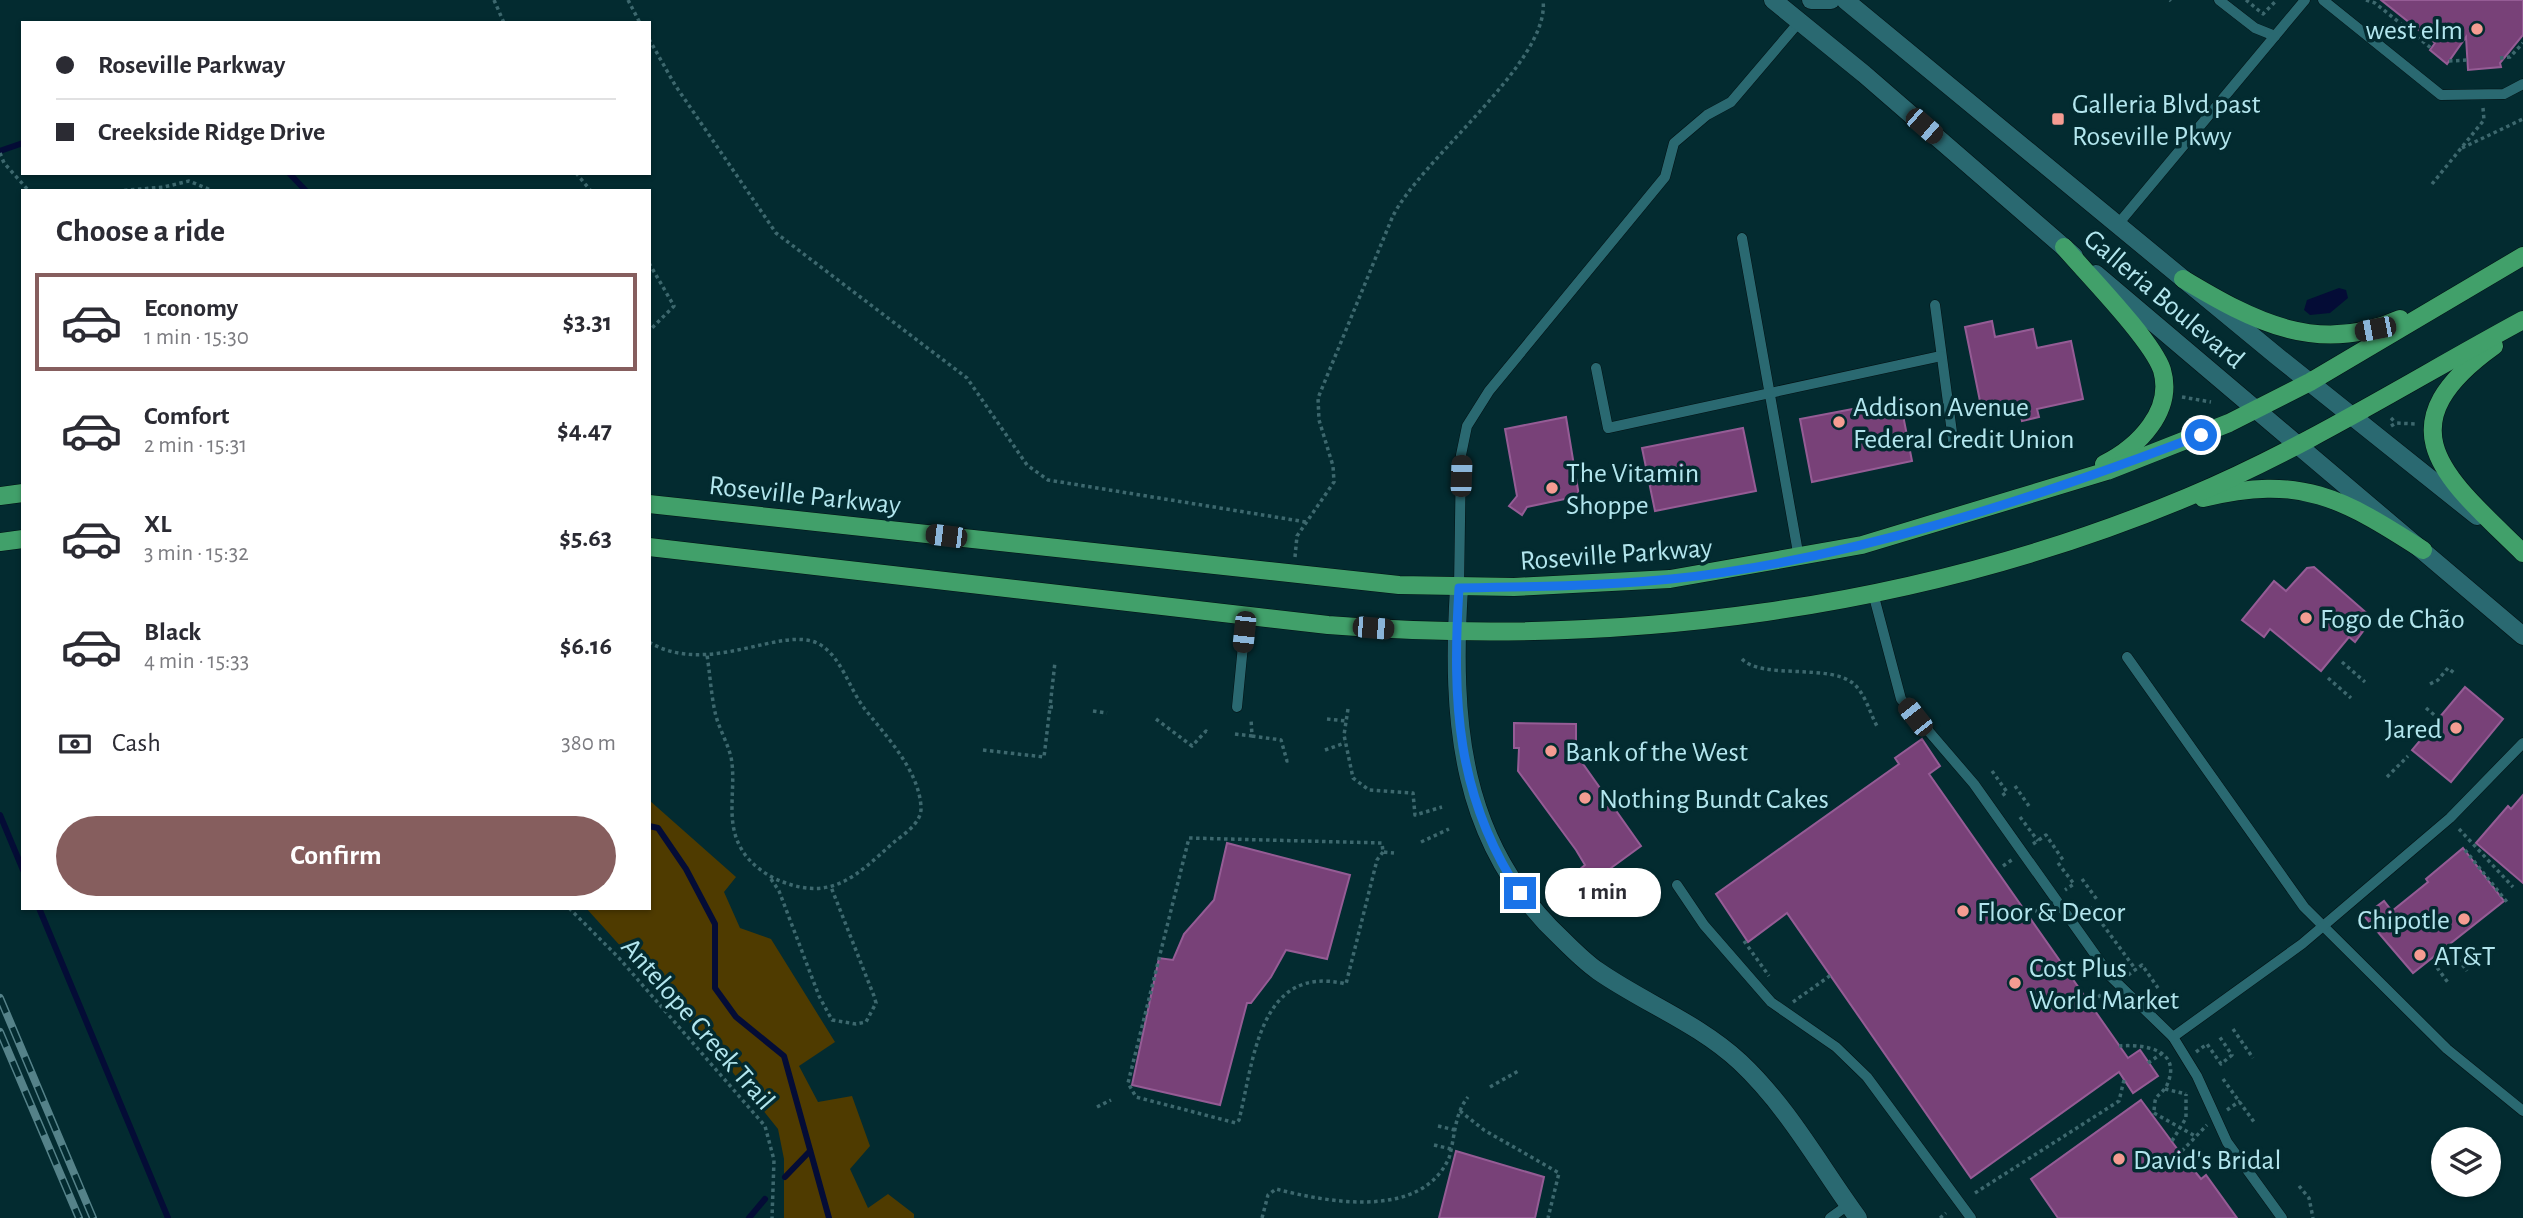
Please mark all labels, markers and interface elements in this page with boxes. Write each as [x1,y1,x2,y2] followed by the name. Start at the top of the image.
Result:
[2365,17,2463,45] place label: west elm
[2469,21,2485,37] marker: west elm
[98,52,285,78] text: Roseville Parkway
[2072,91,2261,151] place label: Galleria Blvd past Roseville Pkwy
[1902,104,1947,148] car
[2050,111,2066,127] marker: Galleria Blvd past Roseville Pkwy
[98,119,325,145] text: Creekside Ridge Drive
[56,215,225,247] text: Choose a ride
[2078,225,2249,374] street label: Galleria Boulevard
[60,291,123,354] icon: car
[144,295,238,321] text: Economy
[563,309,612,335] text: $3.31
[2353,315,2398,343] car
[144,326,249,349] text: 1 min · 15:30
[1853,394,2075,454] place label: Addison Avenue Federal Credit Union
[60,399,123,462] icon: car
[144,403,229,429] text: Comfort
[1831,414,1847,430] marker: Addison Avenue Federal Credit Union
[557,417,612,443] text: $4.47
[2185,419,2217,451] route start
[144,434,247,457] text: 2 min · 15:31
[1450,455,1473,497] car
[1566,460,1699,520] place label: The Vitamin Shoppe
[707,472,902,520] street label: Roseville Parkway
[1544,480,1560,496] marker: The Vitamin Shoppe
[60,507,123,570] icon: car
[144,511,171,537] text: XL
[924,523,969,549] car
[559,525,612,551] text: $5.63
[1519,534,1713,576] street label: Roseville Parkway
[144,542,249,565] text: 3 min · 15:32
[2320,606,2465,634] place label: Fogo de Chão
[1232,610,1257,654] car
[2298,610,2314,626] marker: Fogo de Chão
[60,615,123,678] icon: car
[1352,616,1395,640] car
[144,619,201,645] text: Black
[560,633,612,659] text: $6.16
[144,650,249,673] text: 4 min · 15:33
[1894,694,1937,740] car
[2385,716,2442,744] place label: Jared
[2448,720,2464,736] marker: Jared
[56,725,94,763] icon: cash
[112,730,161,756] text: Cash
[561,732,616,755] text: 380 m
[1565,739,1748,767] place label: Bank of the West
[1543,743,1559,759] marker: Bank of the West
[1599,786,1829,814] place label: Nothing Bundt Cakes
[1577,790,1593,806] marker: Nothing Bundt Cakes
[56,816,616,896] button: Confirm
[1544,868,1660,917] callout: 1 min
[1504,877,1536,909] route end
[1579,881,1627,904] text: 1 min
[1977,899,2125,927] place label: Floor & Decor
[1955,903,1971,919] marker: Floor & Decor
[2357,907,2450,935] place label: Chipotle
[2456,911,2472,927] marker: Chipotle
[615,933,780,1116] street label: Antelope Creek Trail
[2434,943,2496,971] place label: AT&T
[2412,947,2428,963] marker: AT&T
[2029,955,2179,1015] place label: Cost Plus World Market
[2007,975,2023,991] marker: Cost Plus World Market
[2431,1127,2501,1197] map controls
[2431,1127,2501,1197] button: layers
[2133,1147,2281,1175] place label: David's Bridal
[2111,1151,2127,1167] marker: David's Bridal

